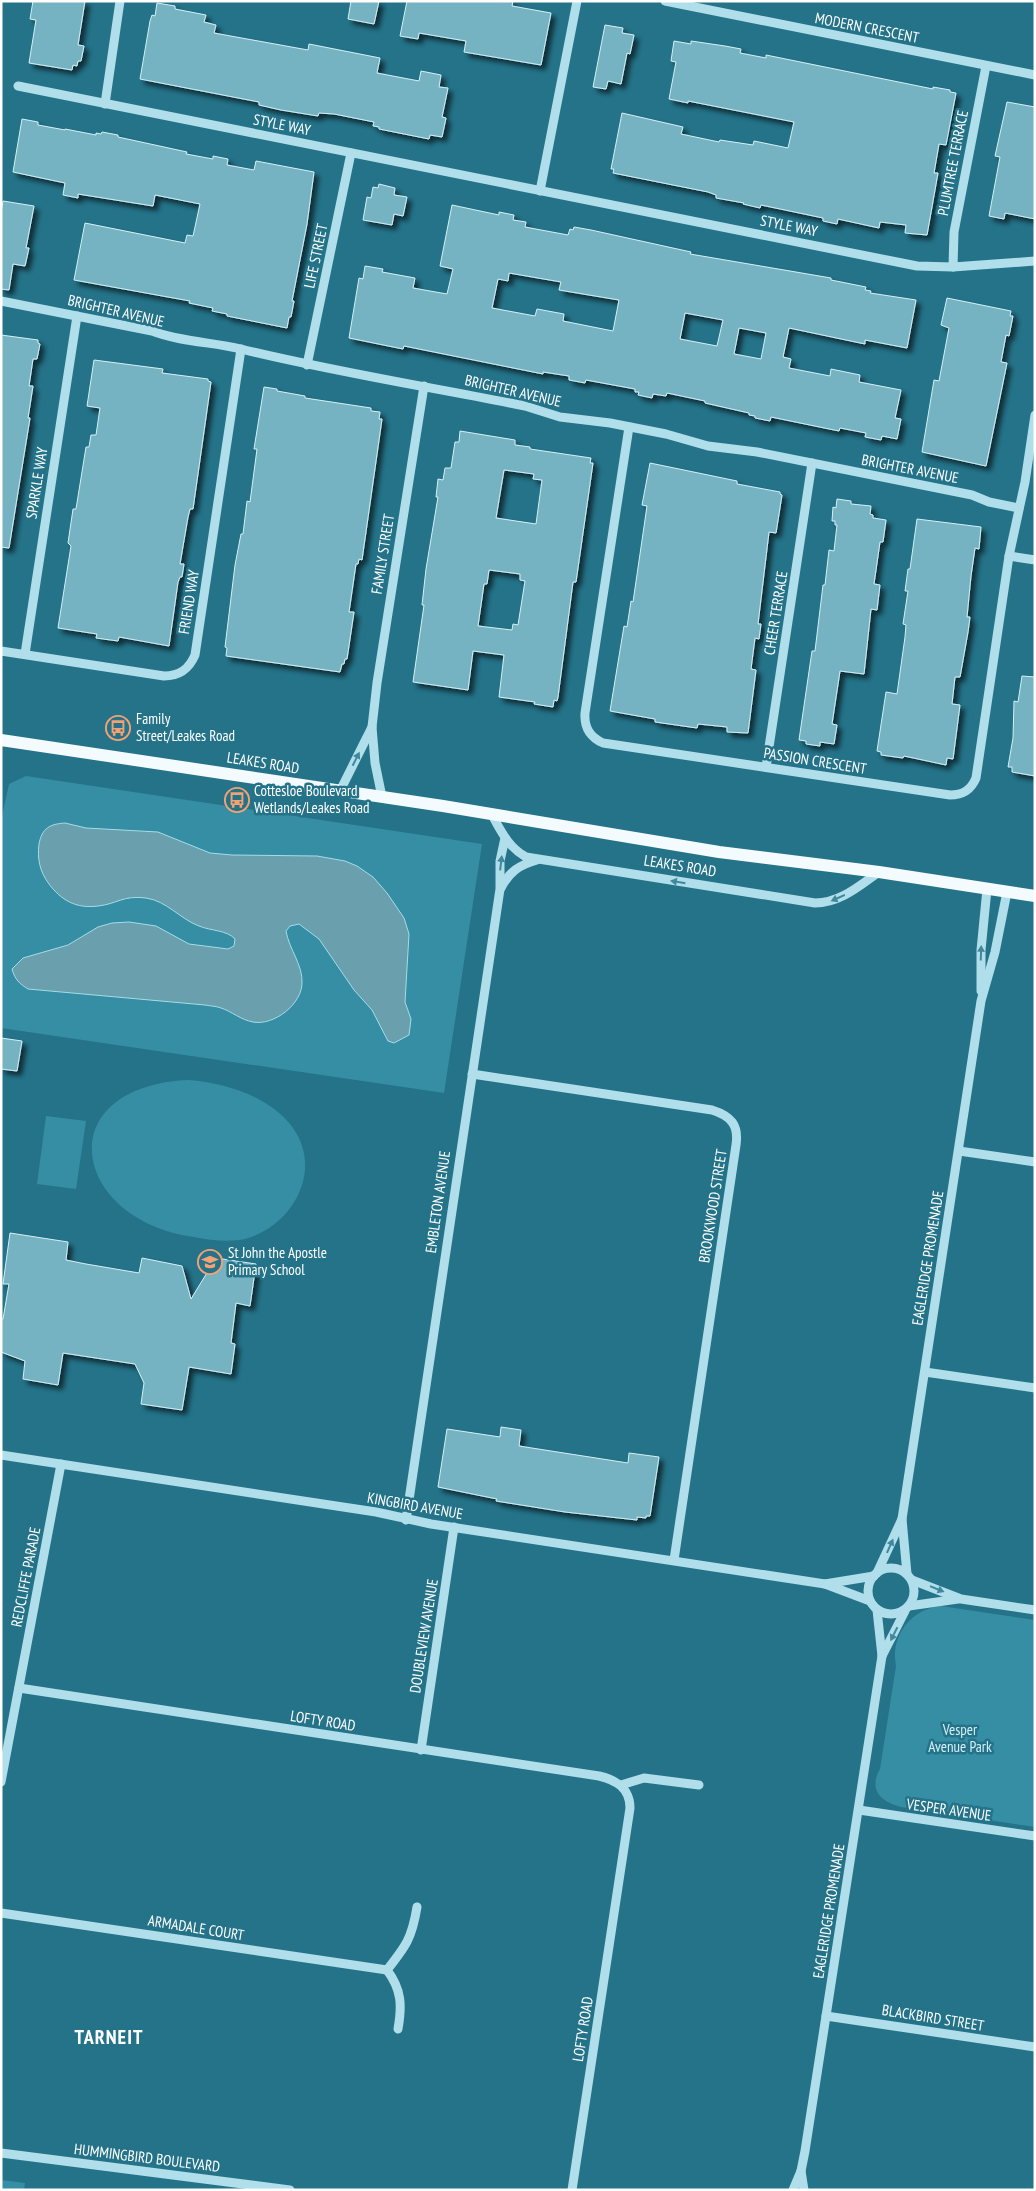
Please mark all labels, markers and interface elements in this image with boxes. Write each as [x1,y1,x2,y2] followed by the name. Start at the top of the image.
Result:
[813,8,921,47] street label: MODERN CRESCENT
[933,108,972,217] street label: PLUMTREE TERRACE
[252,110,313,139] street label: STYLE WAY
[759,211,820,240] street label: STYLE WAY
[299,222,332,290] street label: LIFE STREET
[66,290,166,331] street label: BRIGHTER AVENUE
[463,370,563,411] street label: BRIGHTER AVENUE
[21,445,52,520] street label: SPARKLE WAY
[860,450,960,487] street label: BRIGHTER AVENUE
[367,512,398,595] street label: FAMILY STREET
[174,568,203,635] street label: FRIEND WAY
[759,569,792,656] street label: CHEER TERRACE
[136,709,235,745] place label: Family Street/Leakes Road
[105,715,131,741] bus stop icon: Family Street/Leakes Road
[762,743,868,778] street label: PASSION CRESCENT
[226,747,301,778] street label: LEAKES ROAD
[352,752,360,766] one-way arrow
[254,781,369,817] place label: Cottesloe Boulevard Wetlands/Leakes Road
[224,787,250,813] bus stop icon: Cottesloe Boulevard Wetlands/Leakes Road
[643,850,718,881] street label: LEAKES ROAD
[497,855,505,871] one-way arrow
[670,877,686,885] one-way arrow
[831,894,845,902] one-way arrow
[977,944,985,960] one-way arrow
[694,1147,731,1264] street label: BROOKWOOD STREET
[421,1150,454,1254] street label: EMBLETON AVENUE
[907,1189,948,1327] street label: EAGLERIDGE PROMENADE
[228,1243,327,1279] place label: St John the Apostle Primary School
[197,1249,223,1275] school or university icon: St John the Apostle Primary School
[366,1488,464,1523] street label: KINGBIRD AVENUE
[7,1525,45,1629] street label: REDCLIFFE PARADE
[886,1539,894,1553] one-way arrow
[405,1577,442,1694] street label: DOUBLEVIEW AVENUE
[929,1585,944,1593] one-way arrow
[890,1626,898,1641] one-way arrow
[289,1706,357,1735] street label: LOFTY ROAD
[928,1720,992,1756] park label: Vesper Avenue Park
[905,1794,993,1825] street label: VESPER AVENUE
[808,1842,849,1980] street label: EAGLERIDGE PROMENADE
[147,1911,246,1945] street label: ARMADALE COURT
[568,1995,597,2063] street label: LOFTY ROAD
[881,2000,986,2035] street label: BLACKBIRD STREET
[75,2024,143,2050] district label: TARNEIT
[73,2139,221,2176] street label: HUMMINGBIRD BOULEVARD

